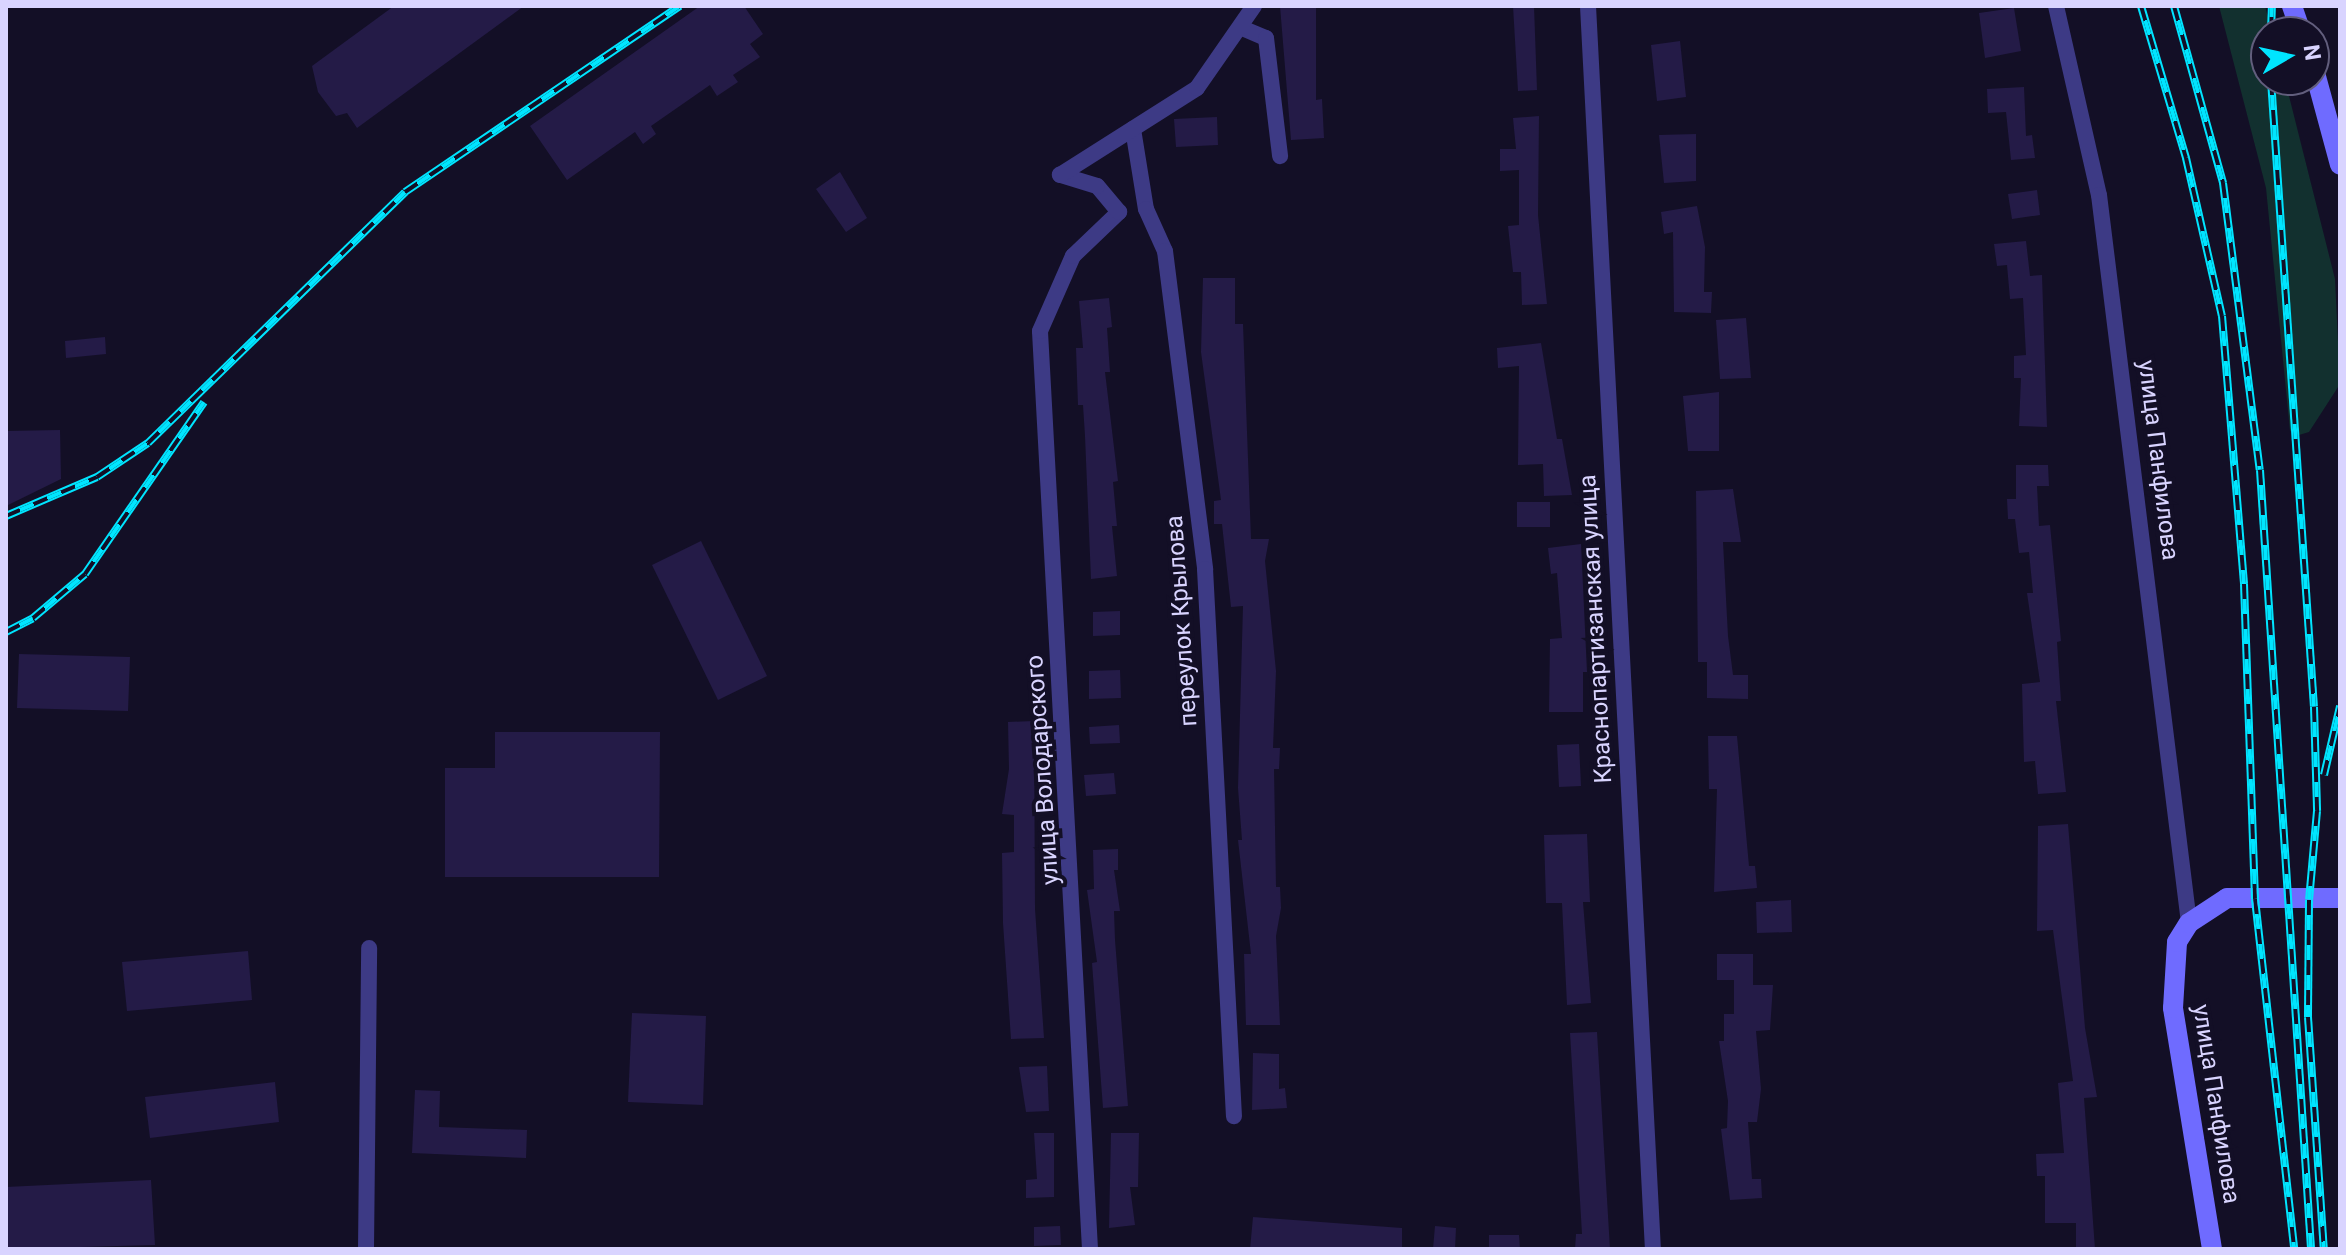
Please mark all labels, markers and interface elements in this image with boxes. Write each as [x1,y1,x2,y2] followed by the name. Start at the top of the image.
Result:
[2250,16,2330,96] north arrow
[2299,43,2326,62] text: N
[2131,358,2185,562] street label: улица Панфилова
[1574,474,1618,784] street label: Краснопартизанская улица
[1160,514,1204,728] street label: переулок Крылова
[1021,654,1065,886] street label: улица Володарского
[2186,1002,2246,1206] street label: улица Панфилова

